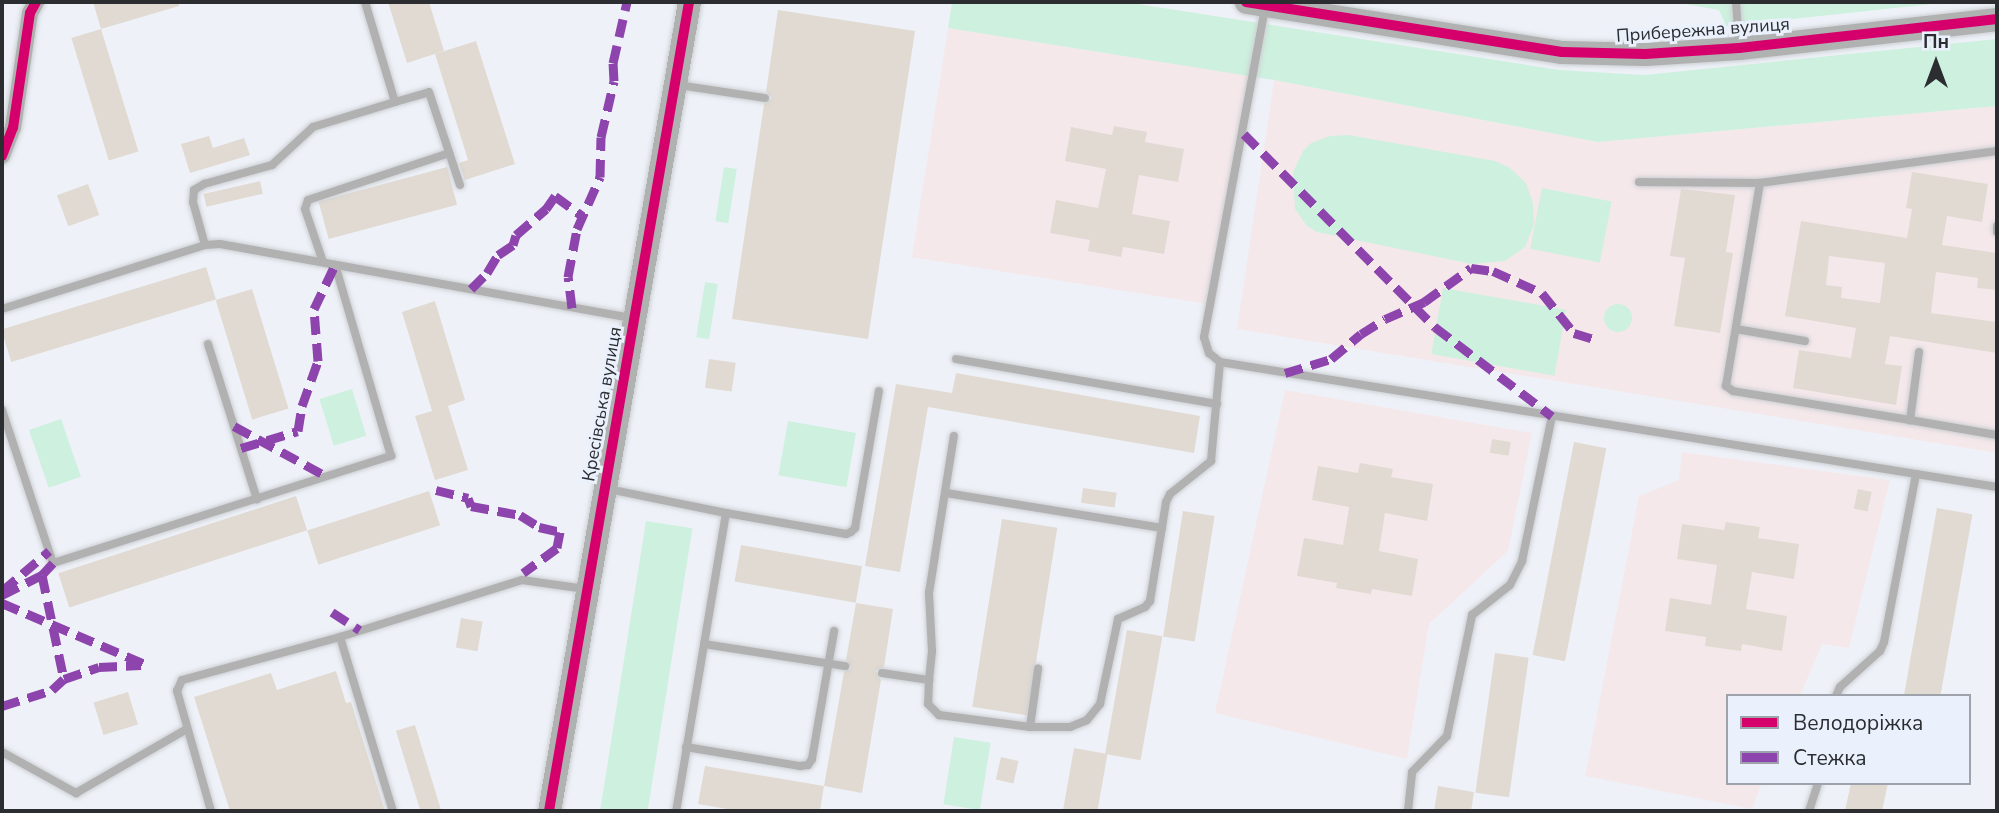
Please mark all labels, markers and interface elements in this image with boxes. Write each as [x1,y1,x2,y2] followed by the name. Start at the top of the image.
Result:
[1615,13,1791,47] street label: Прибережна вулиця
[1901,28,1971,98] north arrow
[1923,29,1949,55] text: Пн
[578,325,626,483] street label: Кресівська вулиця
[1726,694,1971,785] legend
[1793,709,1923,737] text: Велодоріжка
[1793,744,1867,772] text: Стежка

